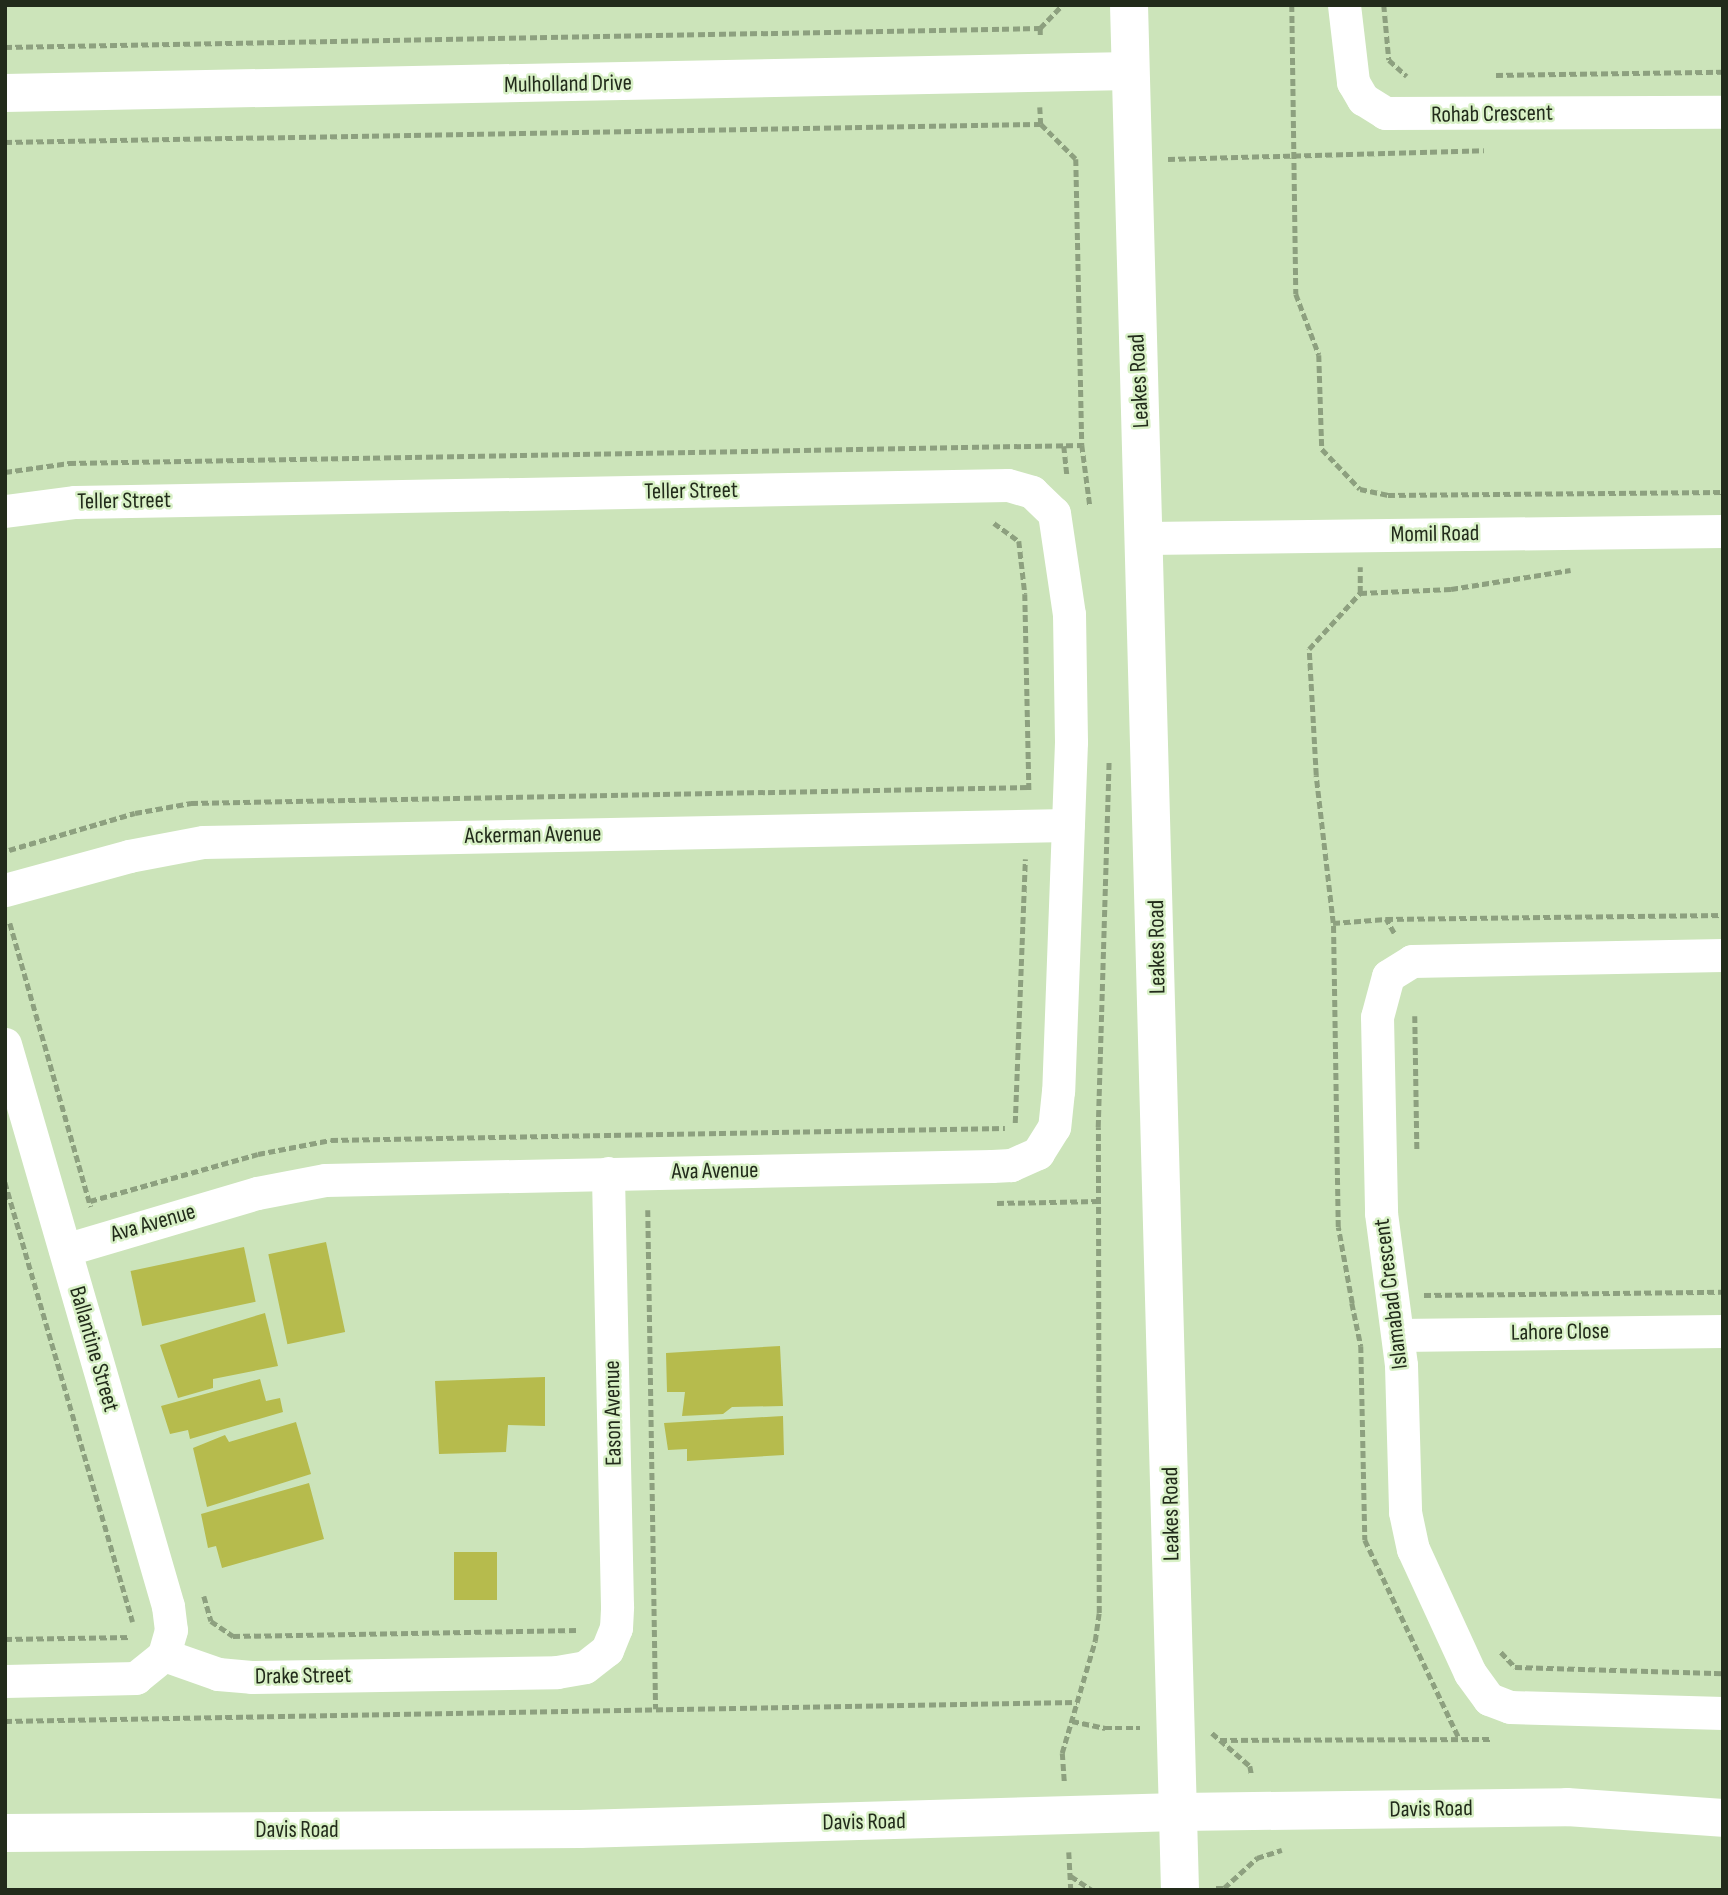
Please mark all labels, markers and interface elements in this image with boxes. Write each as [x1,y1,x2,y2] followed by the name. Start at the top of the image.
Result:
[504,69,632,99] street label: Mulholland Drive
[1431,99,1553,129] street label: Rohab Crescent
[1123,333,1155,429] street label: Leakes Road
[644,476,738,506] street label: Teller Street
[77,486,171,516] street label: Teller Street
[1391,519,1479,549] street label: Momil Road
[464,820,602,850] street label: Ackerman Avenue
[1142,900,1172,994] street label: Leakes Road
[671,1156,759,1186] street label: Ava Avenue
[107,1198,199,1248] street label: Ava Avenue
[1368,1217,1414,1371] street label: Islamabad Crescent
[63,1283,125,1415] street label: Ballantine Street
[1511,1317,1609,1347] street label: Lahore Close
[598,1360,628,1466] street label: Eason Avenue
[1156,1467,1186,1561] street label: Leakes Road
[255,1661,351,1691] street label: Drake Street
[1389,1794,1473,1824] street label: Davis Road
[822,1807,906,1837] street label: Davis Road
[255,1816,339,1844] street label: Davis Road

